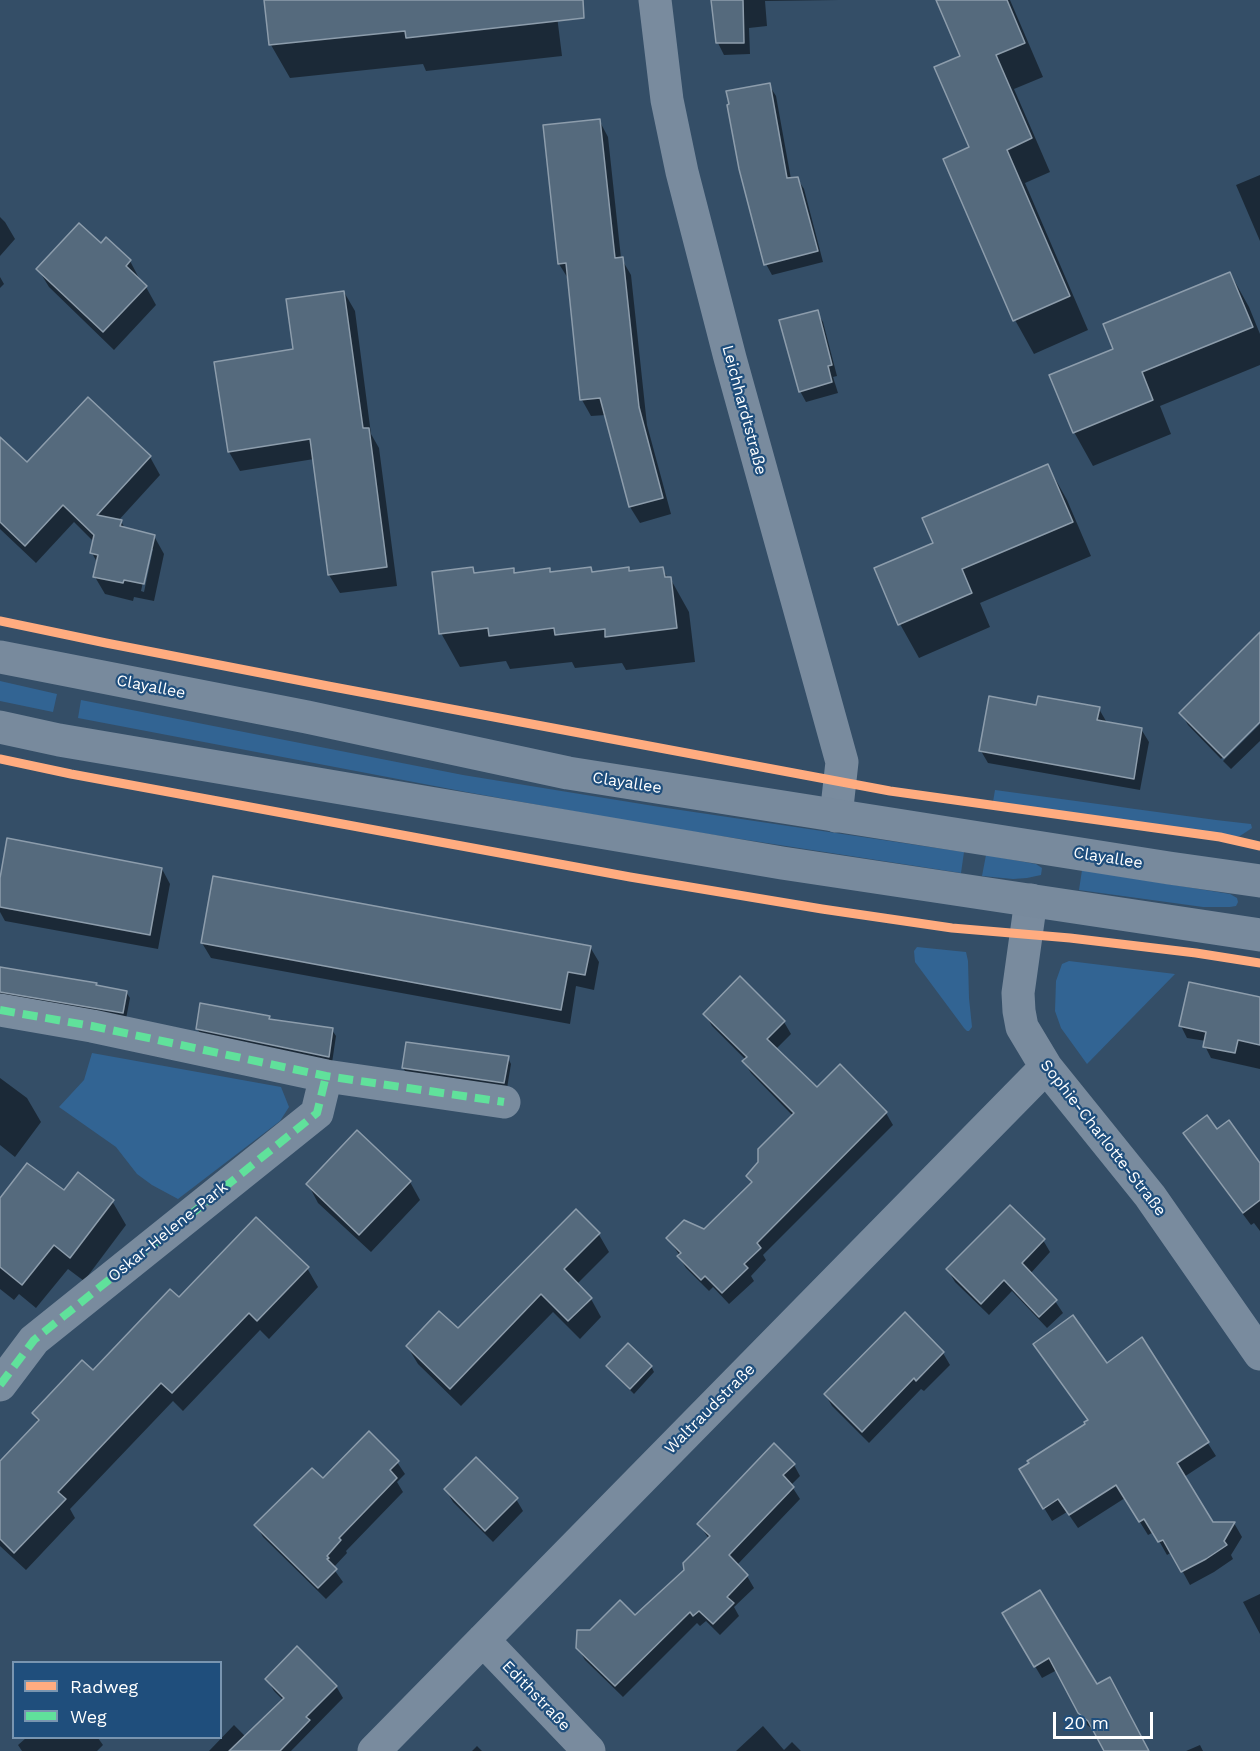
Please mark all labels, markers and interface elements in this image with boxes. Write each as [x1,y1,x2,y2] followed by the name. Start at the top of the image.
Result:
[717,343,771,477] street label: Leichhardtstraße
[115,671,187,703] street label: Clayallee
[591,768,663,798] street label: Clayallee
[1072,843,1144,873] street label: Clayallee
[1036,1056,1170,1220] street label: Sophie-Charlotte-Straße
[104,1178,232,1286] street label: Oskar-Helene-Park
[661,1360,759,1458] street label: Waltraudstraße
[498,1657,574,1735] street label: Edithstraße
[12,1661,222,1739] legend
[70,1676,138,1697] text: Radweg
[1056,1700,1156,1738] scale bar
[70,1706,107,1727] text: Weg
[1064,1712,1109,1733] text: 20 m

